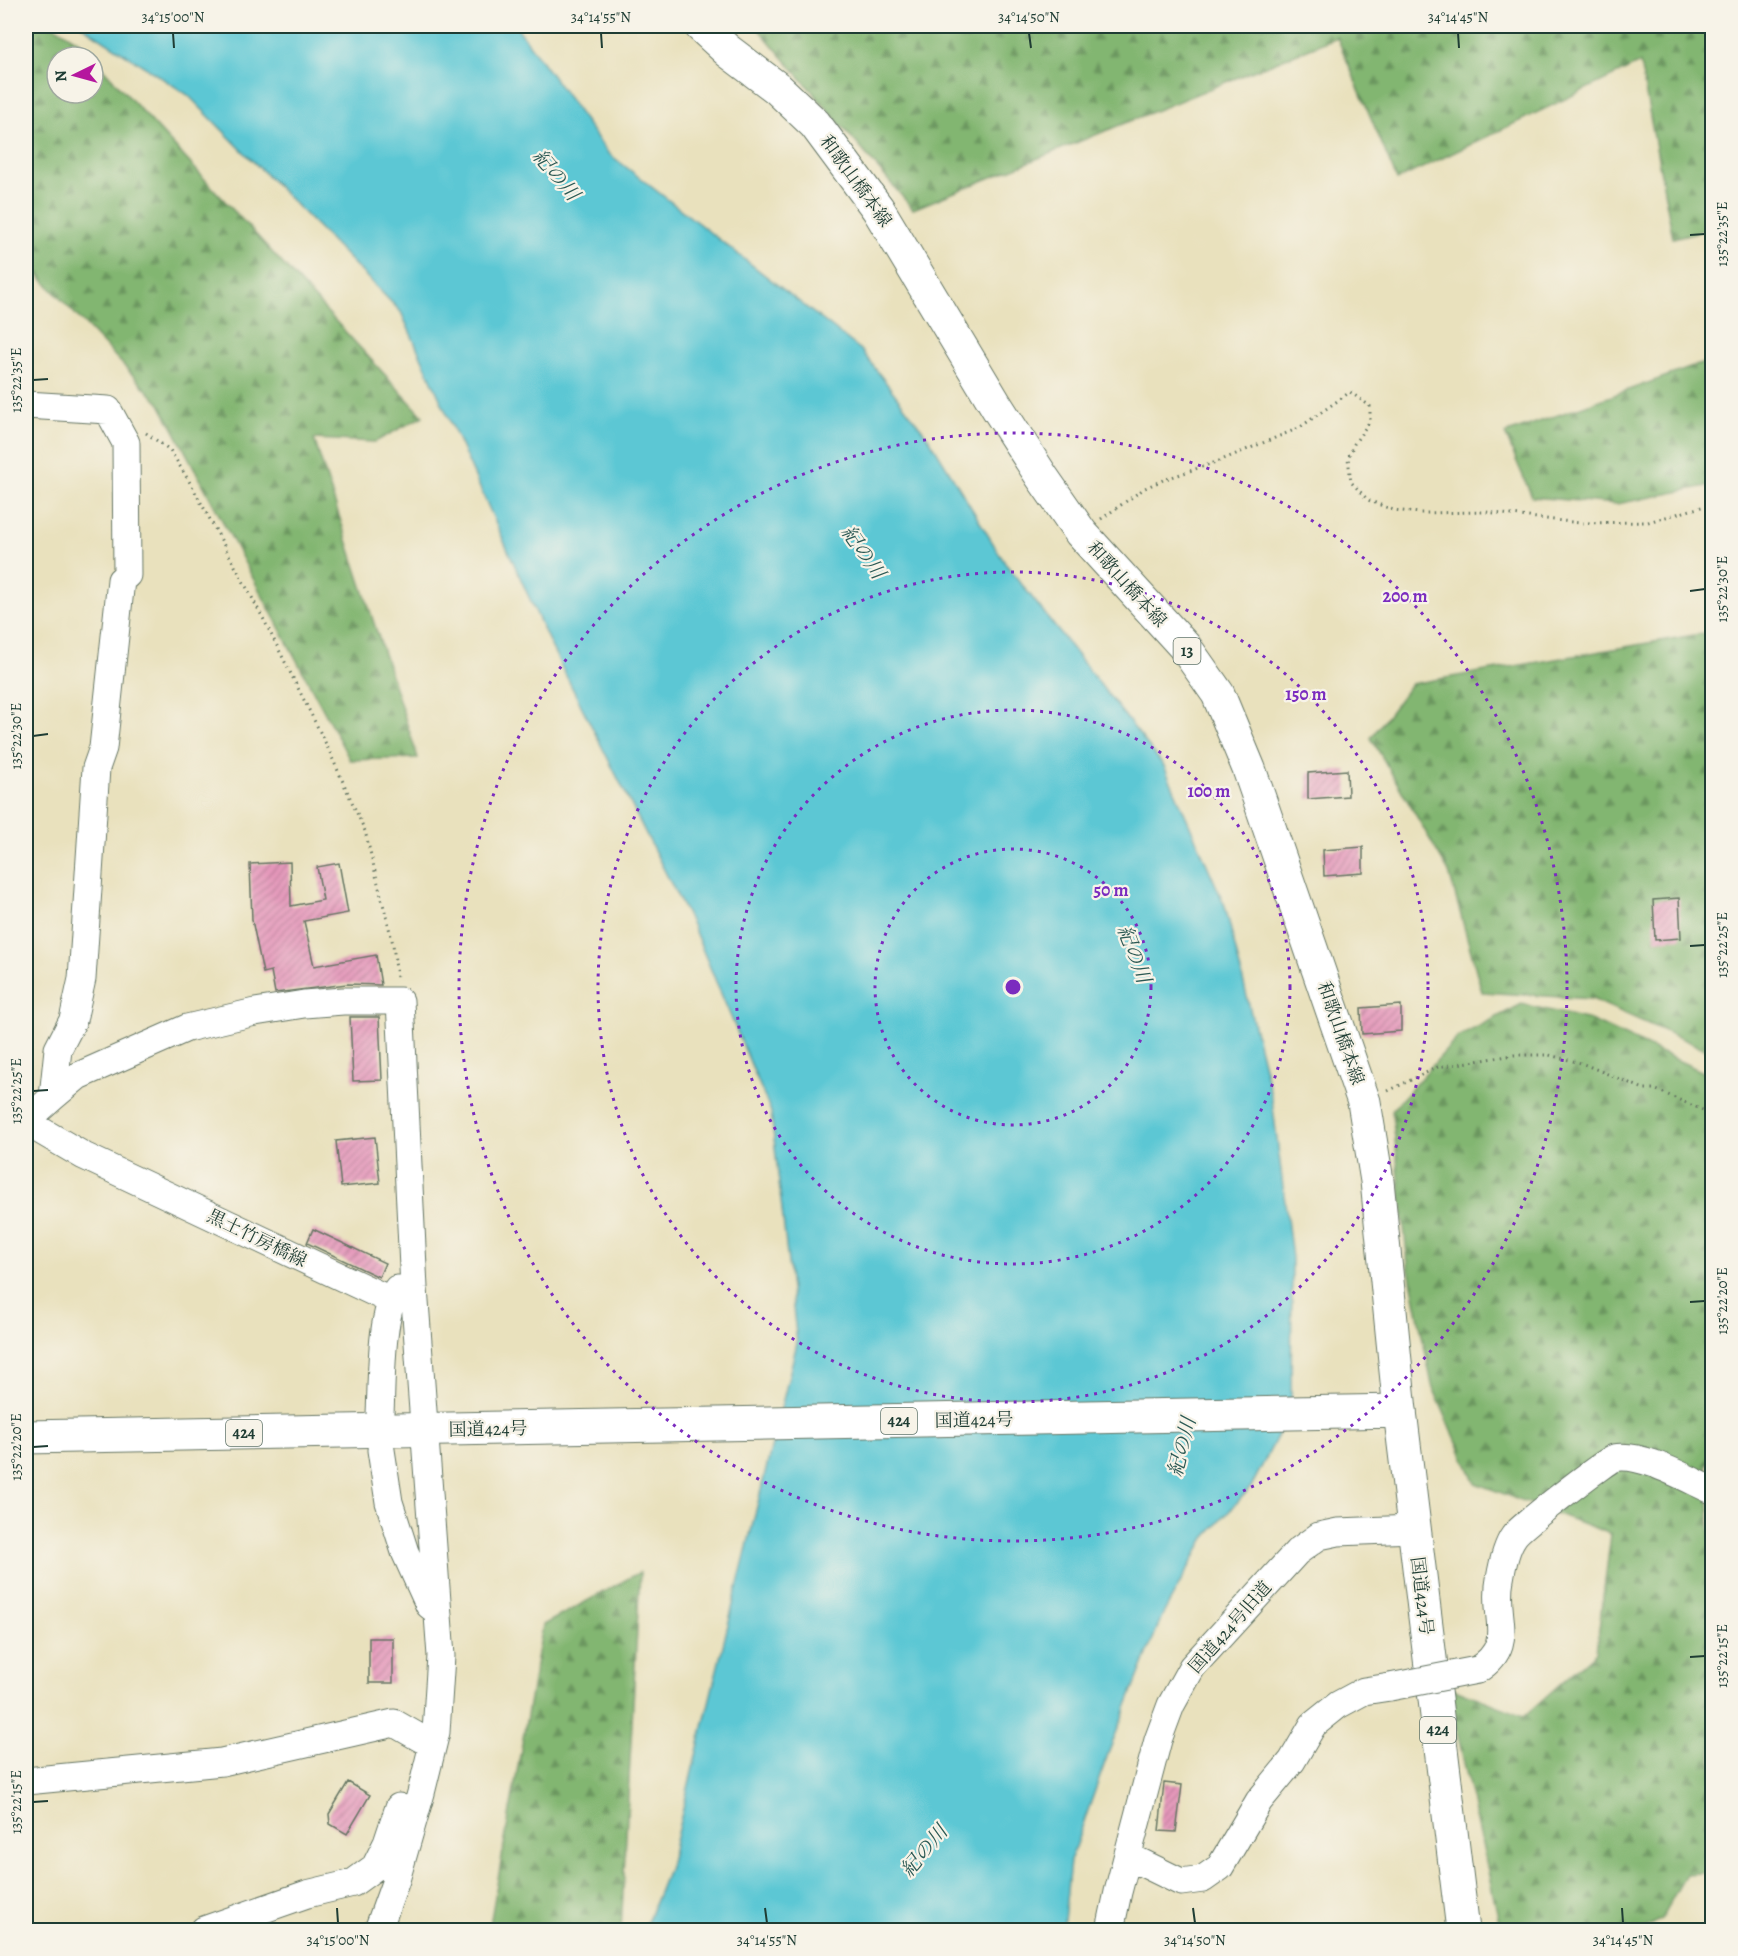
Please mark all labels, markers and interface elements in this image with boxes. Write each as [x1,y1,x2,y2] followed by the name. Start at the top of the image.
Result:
[141,7,205,27] text: 34°15'00"N
[571,7,631,27] text: 34°14'55"N
[998,7,1060,27] text: 34°14'50"N
[1428,7,1489,27] text: 34°14'45"N
[45,45,105,105] north arrow
[50,69,73,83] text: N
[815,130,897,232] street label: 和歌山橋本線
[526,143,587,208] water label: 紀の川
[1712,201,1732,267] text: 135°22'35"E
[6,347,26,413] text: 135°22'35"E
[835,520,892,586] water label: 紀の川
[1082,536,1172,632] street label: 和歌山橋本線
[1712,556,1732,622] text: 135°22'30"E
[1382,584,1428,608] text: 200 m
[1174,638,1200,664] road number: 13
[1285,682,1327,706] text: 150 m
[6,703,26,769] text: 135°22'30"E
[1188,779,1230,803] text: 100 m
[1094,878,1128,902] text: 50 m
[1712,912,1732,978] text: 135°22'25"E
[1111,921,1158,989] water label: 紀の川
[1003,977,1023,997] centre of rings
[1312,978,1370,1088] street label: 和歌山橋本線
[6,1058,26,1124] text: 135°22'25"E
[203,1204,311,1272] street label: 黒土竹房橋線
[1712,1267,1732,1335] text: 135°22'20"E
[934,1407,1014,1433] street label: 国道424号
[881,1408,917,1434] road number: 424
[6,1413,26,1481] text: 135°22'20"E
[1162,1413,1203,1479] water label: 紀の川
[448,1416,528,1442] street label: 国道424号
[226,1420,262,1446] road number: 424
[1405,1555,1439,1637] street label: 国道424号
[1183,1576,1277,1678] street label: 国道424号旧道
[1712,1624,1732,1688] text: 135°22'15"E
[1420,1717,1456,1743] road number: 424
[6,1770,26,1834] text: 135°22'15"E
[894,1818,955,1883] water label: 紀の川
[306,1930,370,1950] text: 34°15'00"N
[737,1930,797,1950] text: 34°14'55"N
[1164,1930,1226,1950] text: 34°14'50"N
[1593,1930,1654,1950] text: 34°14'45"N

